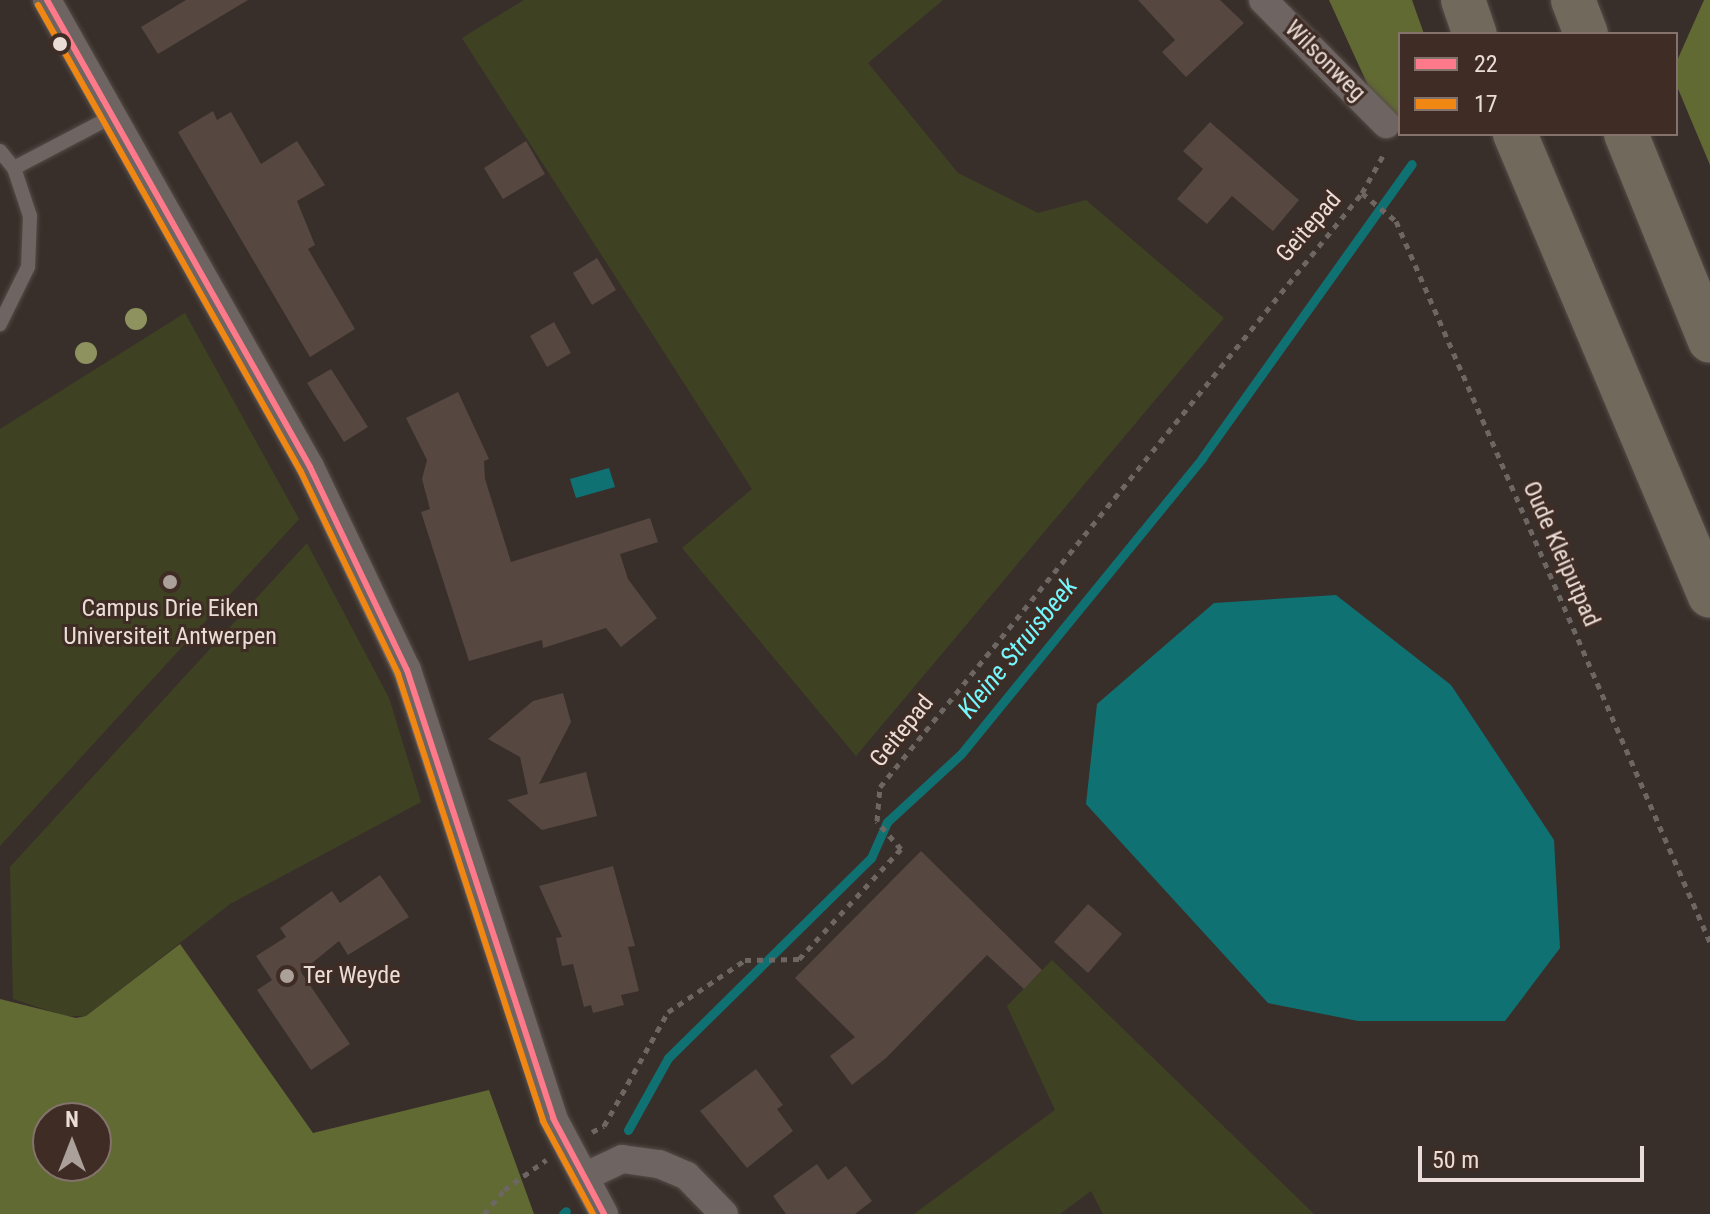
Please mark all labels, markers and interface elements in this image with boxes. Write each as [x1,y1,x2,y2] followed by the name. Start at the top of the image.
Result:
[1279,15,1371,107] street label: Wilsonweg
[1398,32,1678,136] legend
[52,36,68,52] unlabelled marker
[1474,50,1498,78] text: 22
[1474,90,1498,118] text: 17
[1270,186,1348,268] street label: Geitepad
[1516,477,1606,631] street label: Oude Kleiputpad
[952,571,1084,725] water label: Kleine Struisbeek
[161,573,179,591] marker: Campus Drie Eiken Universiteit Antwerpen
[63,595,277,651] place label: Campus Drie Eiken Universiteit Antwerpen
[864,689,940,773] street label: Geitepad
[303,962,400,990] place label: Ter Weyde
[278,967,296,985] marker: Ter Weyde
[32,1102,112,1182] north arrow
[65,1107,79,1132] text: N
[1422,1130,1648,1180] scale bar
[1432,1146,1479,1174] text: 50 m

